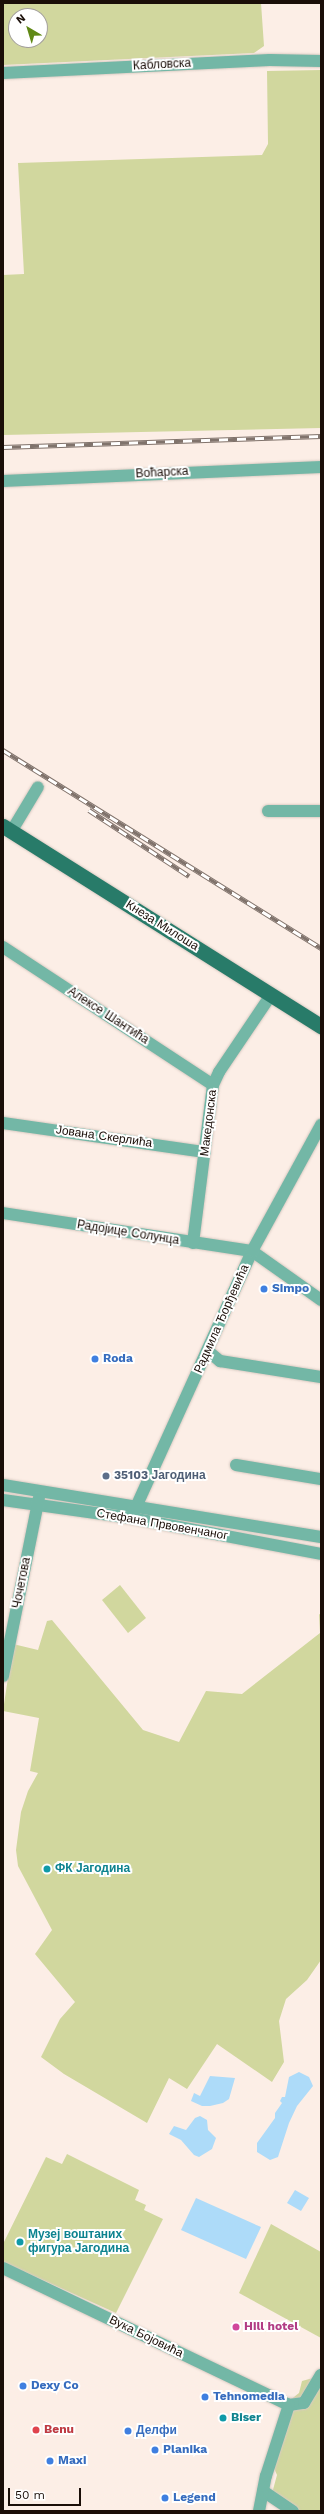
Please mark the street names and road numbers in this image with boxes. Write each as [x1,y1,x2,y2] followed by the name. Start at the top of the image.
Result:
[133,56,191,74] street label: Кабловска
[135,464,189,482] street label: Воћарска
[123,898,201,954] street label: Кнеза Милоша
[65,984,151,1048] street label: Алексе Шантића
[198,1089,220,1157] street label: Македонска
[55,1123,153,1151] street label: Јована Скерлића
[76,1218,180,1248] street label: Радојице Солунца
[192,1262,252,1376] street label: Радмила Ђорђевића
[95,1506,229,1544] street label: Стефана Првовенчаног
[10,1556,34,1610] street label: Чочетова
[107,2313,185,2361] street label: Вука Бојовића

